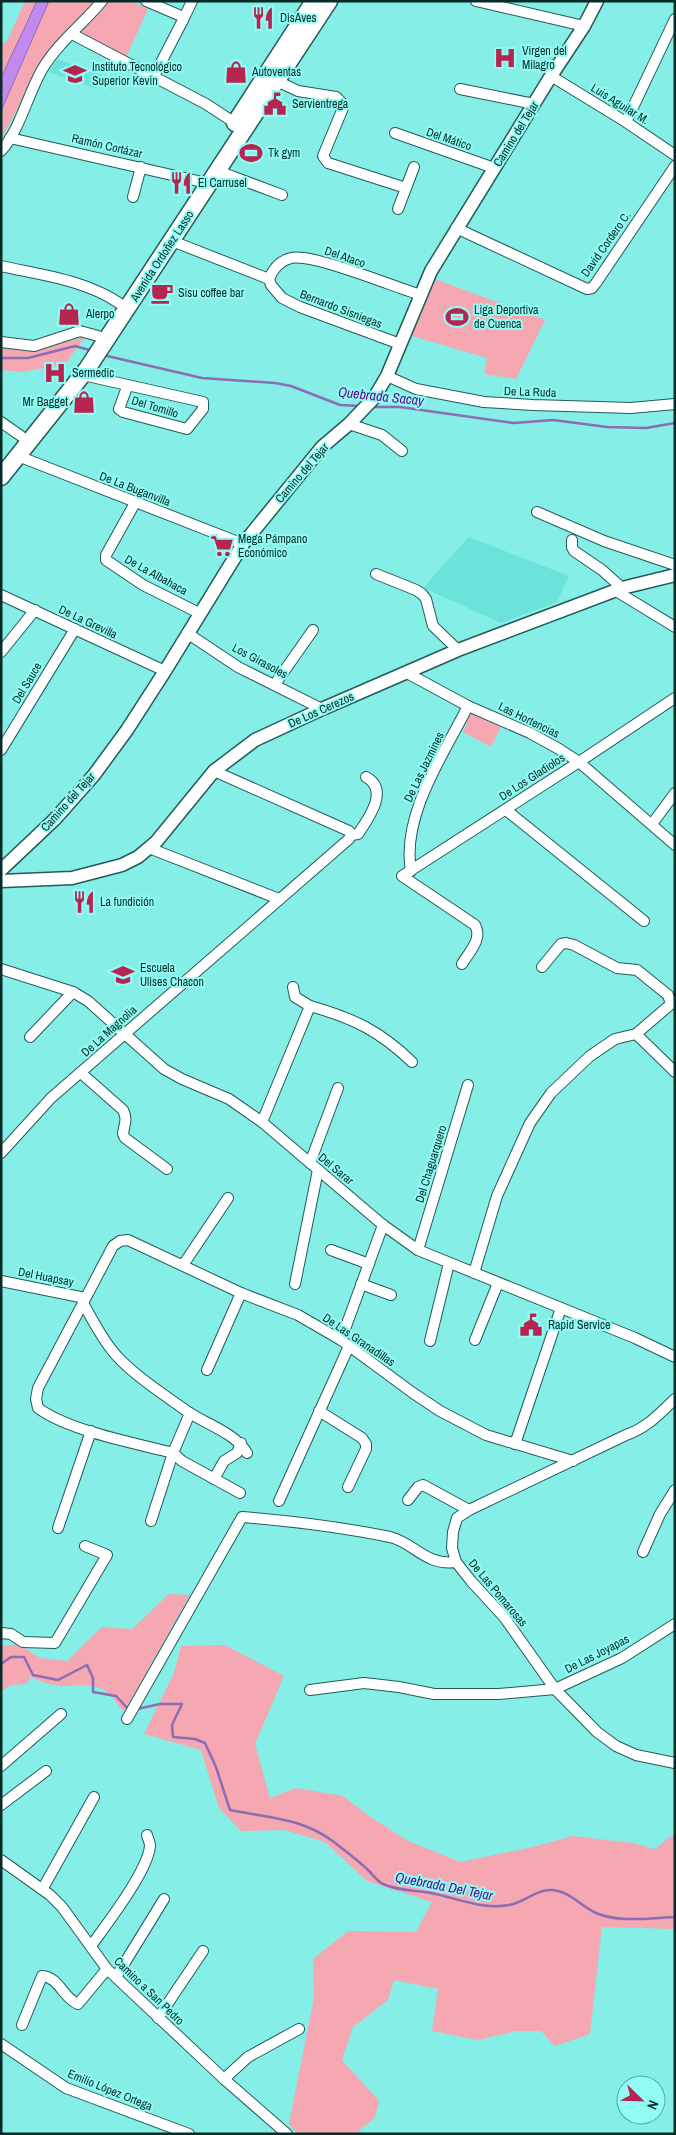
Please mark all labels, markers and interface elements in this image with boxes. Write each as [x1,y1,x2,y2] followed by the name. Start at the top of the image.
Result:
[250,5,276,31] restaurant icon: DisAves
[280,10,317,26] place label: DisAves
[522,43,567,73] place label: Virgen del Milagro
[492,45,518,71] hospital icon: Virgen del Milagro
[92,59,182,89] place label: Instituto Tecnológico Superior Kevin
[223,59,249,85] shop icon: Autoventas
[62,61,88,87] school or university icon: Instituto Tecnológico Superior Kevin
[251,64,301,80] place label: Autoventas
[588,80,652,128] street label: Luis Aguilar M.
[262,91,288,117] public building icon: Servientrega
[292,96,349,112] place label: Servientrega
[490,98,543,170] street label: Camino del Tejar
[424,124,474,154] street label: Del Mático
[70,130,145,162] street label: Ramón Cortázar
[238,140,264,166] sports icon: Tk gym
[268,145,300,161] place label: Tk gym
[168,170,194,196] restaurant icon: El Carrusel
[198,175,247,191] place label: El Carrusel
[126,207,197,305] street label: Avenida Ordoñez Lasso
[577,208,635,280] street label: David Cordero C.
[322,243,368,271] street label: Del Ataco
[149,280,175,306] cafe icon: Sisu coffee bar
[178,285,245,301] place label: Sisu coffee bar
[298,286,385,332] street label: Bernardo Sisniegas
[56,301,82,327] shop icon: Alerpo
[474,302,539,332] place label: Liga Deportiva de Cuenca
[444,304,470,330] sports icon: Liga Deportiva de Cuenca
[85,306,114,322] place label: Alerpo
[42,360,68,386] hospital icon: Sermedic
[72,365,114,381] place label: Sermedic
[337,383,426,410] water label: Quebrada Sacay
[503,383,557,401] street label: De La Ruda
[71,389,97,415] shop icon: Mr Bagget
[129,392,181,422] street label: Del Tomillo
[23,394,68,410] place label: Mr Bagget
[272,439,333,506] street label: Camino del Tejar
[97,468,173,510] street label: De La Buganvilla
[238,531,307,561] place label: Mega Pámpano Económico
[209,533,235,559] supermarket icon: Mega Pámpano Económico
[122,551,191,599] street label: De La Albahaca
[56,601,120,643] street label: De La Grevilla
[229,640,291,682] street label: Los Girasoles
[8,659,46,707] street label: Del Sauce
[286,688,357,732] street label: De Los Cerezos
[496,698,562,742] street label: Las Hortencias
[400,729,448,805] street label: De Las Jazmines
[496,750,568,804] street label: De Los Gladiolos
[37,769,99,835] street label: Camino del Tejar
[71,889,97,915] restaurant icon: La fundición
[100,894,154,910] place label: La fundición
[140,960,204,990] place label: Escuela Ulises Chacon
[110,962,136,988] school or university icon: Escuela Ulises Chacon
[78,1001,141,1060] street label: De La Magnolia
[412,1123,450,1205] street label: Del Chaguarquero
[315,1150,358,1189] street label: Del Sarar
[17,1264,75,1290] street label: Del Huapsay
[320,1310,398,1370] street label: De Las Granadillas
[518,1312,544,1338] public building icon: Rapid Service
[548,1317,610,1333] place label: Rapid Service
[465,1556,531,1630] street label: De Las Pomarosas
[562,1631,632,1677] street label: De Las Joyapas
[394,1868,495,1905] water label: Quebrada Del Tejar
[110,1953,188,2029] street label: Camino a San Pedro
[65,2066,155,2115] street label: Emilio López Ortega
[616,2075,666,2125] north arrow
[643,2098,663,2112] text: N

